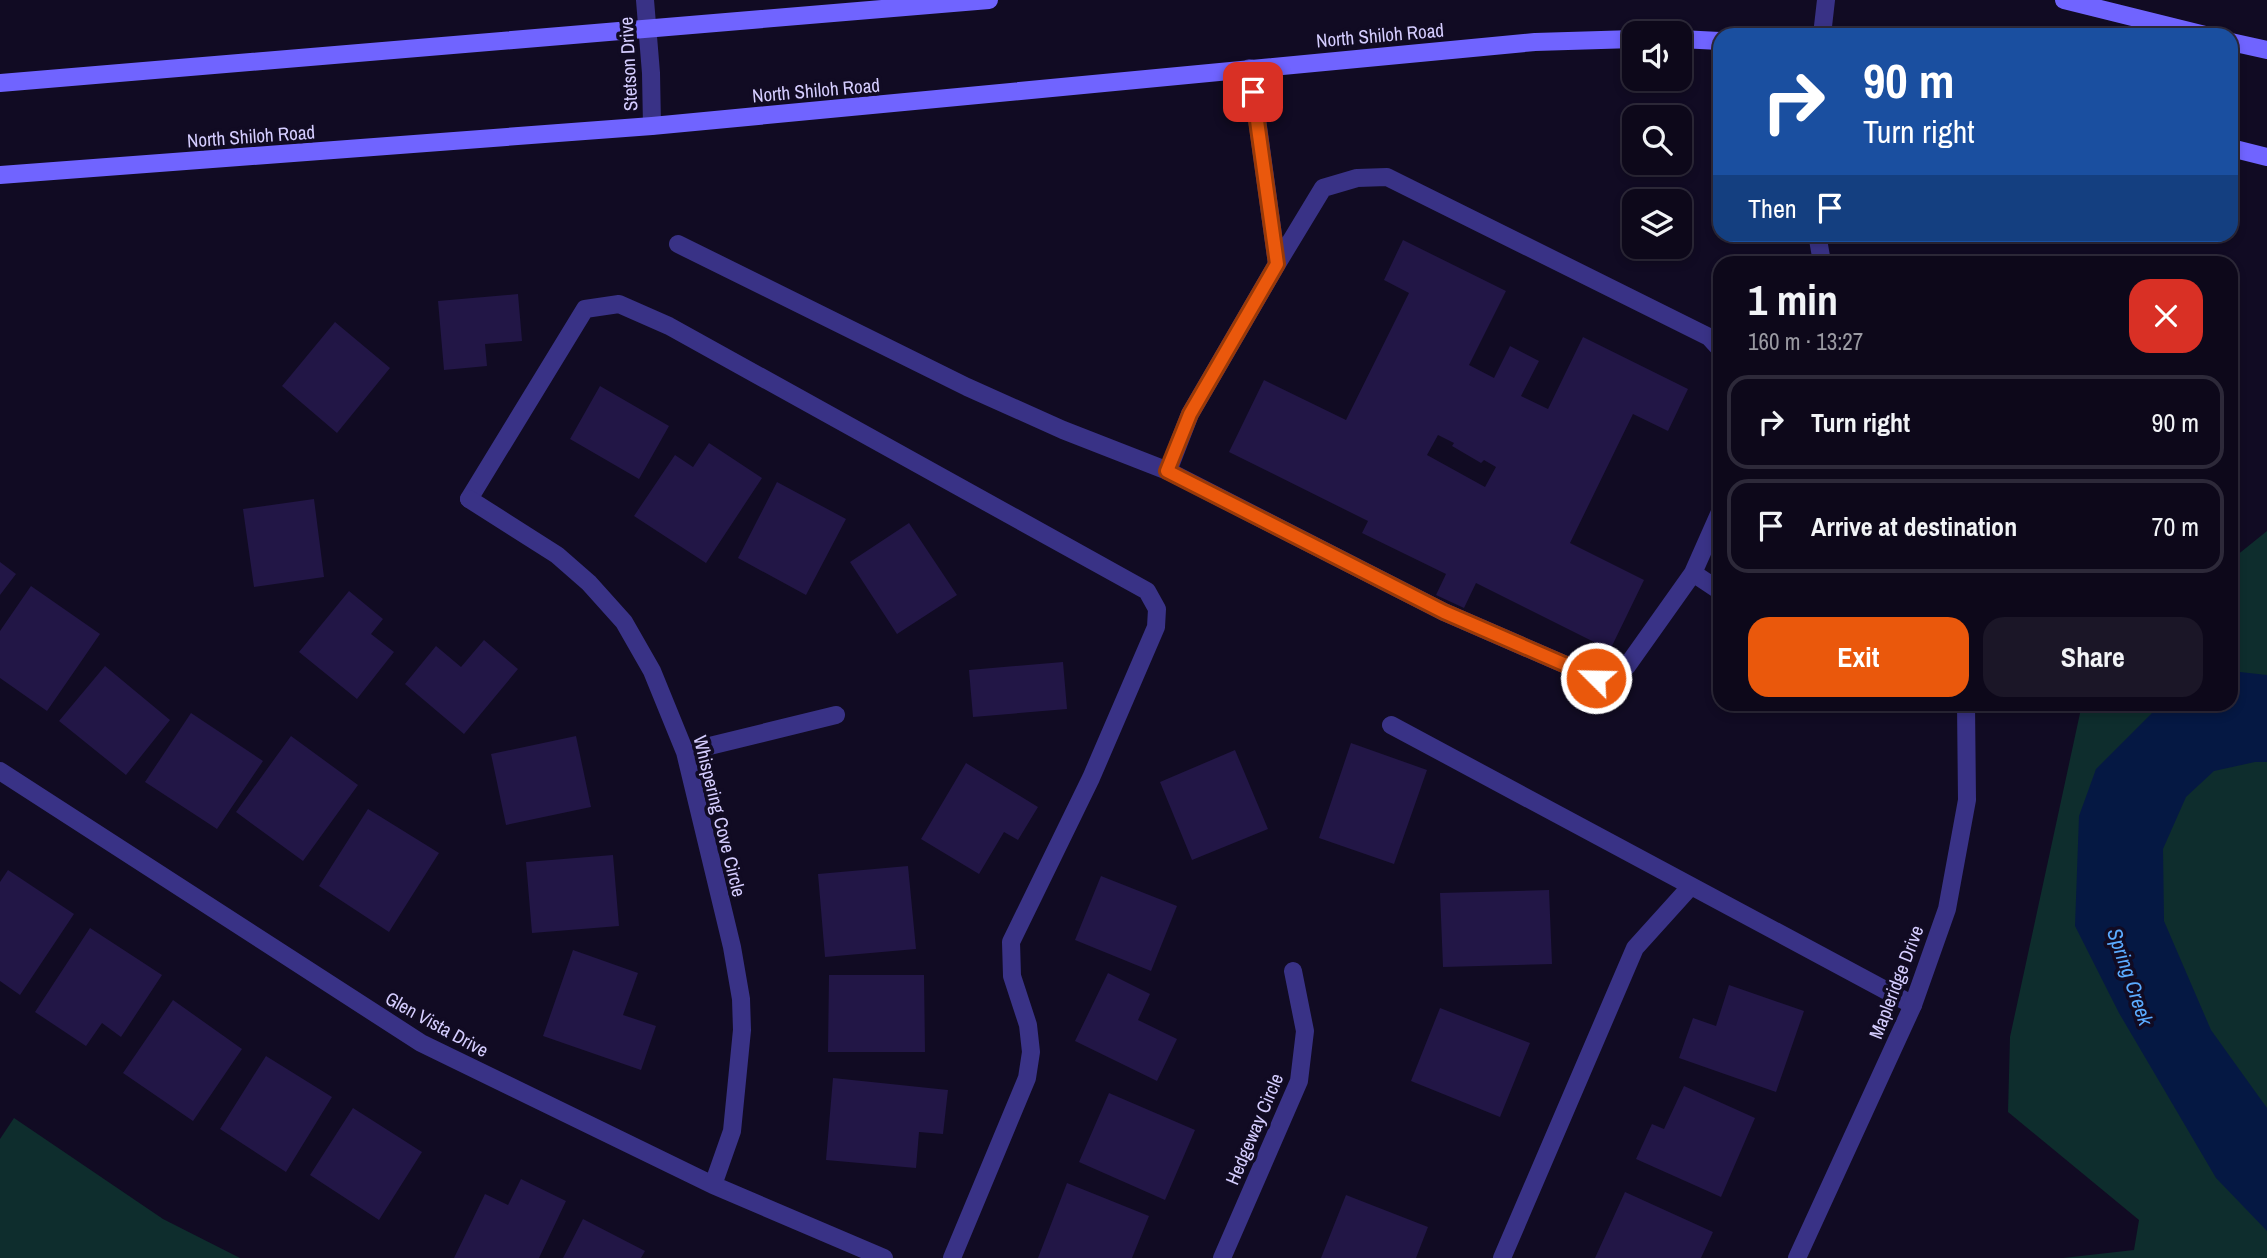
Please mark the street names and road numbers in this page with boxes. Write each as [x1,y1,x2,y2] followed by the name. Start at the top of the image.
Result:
[613,16,643,112] street label: Stetson Drive
[1315,16,1445,54] street label: North Shiloh Road
[751,71,881,109] street label: North Shiloh Road
[186,119,316,153] street label: North Shiloh Road
[687,733,753,899] street label: Whispering Cove Circle
[1862,922,1930,1042] street label: Mapleridge Drive
[381,985,493,1063] street label: Glen Vista Drive
[1219,1069,1289,1189] street label: Hedgeway Circle

